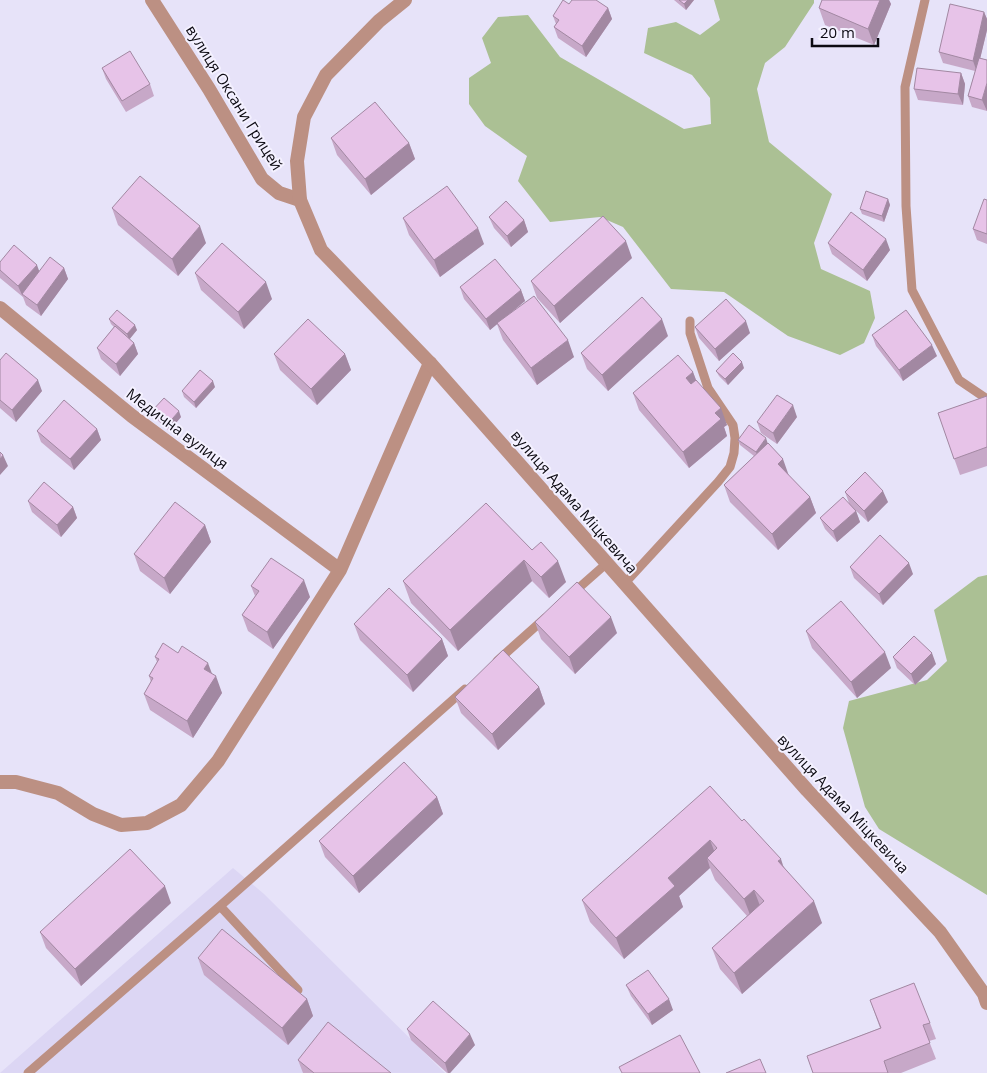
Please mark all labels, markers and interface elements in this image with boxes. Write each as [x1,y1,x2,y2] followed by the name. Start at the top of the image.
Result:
[812,15,878,47] scale bar
[182,21,288,174] street label: вулиця Оксани Грицей
[820,22,855,42] text: 20 m
[123,383,233,473] street label: Медична вулиця
[507,425,643,577] street label: вулиця Адама Міцкевича
[774,729,914,877] street label: вулиця Адама Міцкевича

